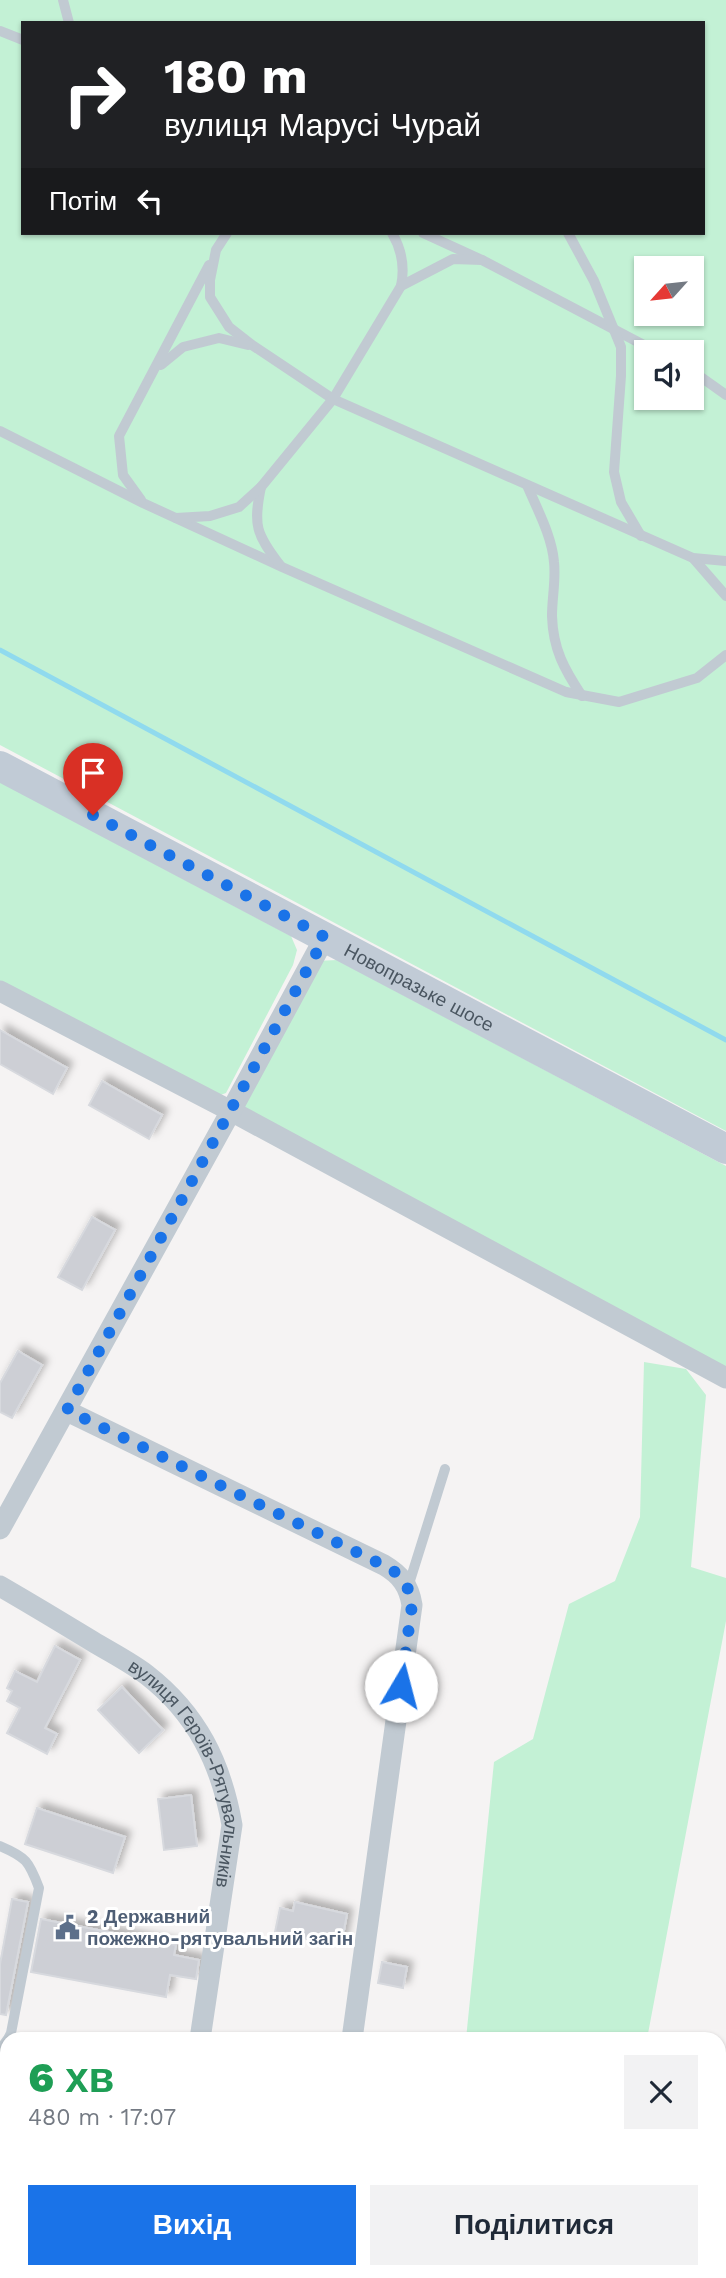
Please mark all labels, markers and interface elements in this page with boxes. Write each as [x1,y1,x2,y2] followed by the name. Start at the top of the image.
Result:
[164,47,308,105] text: 180 m
[49,49,140,140] icon: right
[164,106,481,144] text: вулиця Марусі Чурай
[131,182,169,220] icon: left
[49,186,117,216] text: Потім
[634,256,704,326] north arrow
[634,256,704,410] map controls
[634,340,704,410] button: sound
[63,743,123,815] pin
[74,754,112,792] icon: arrive
[340,938,498,1036] street label: Новопразьке шосе
[364,1649,438,1723] position arrow
[124,1654,244,1889] street label: вулиця Героїв-Рятувальників
[87,1905,353,1950] place label: 2 Державний пожежно-рятувальний загін
[53,1913,81,1941] public building icon: 2 Державний пожежно-рятувальний загін
[28,2053,114,2102] text: 6 хв
[624,2055,698,2129] button: close
[28,2104,176,2131] text: 480 m · 17:07
[28,2185,356,2265] button: Вихід
[370,2185,698,2265] button: Поділитися

